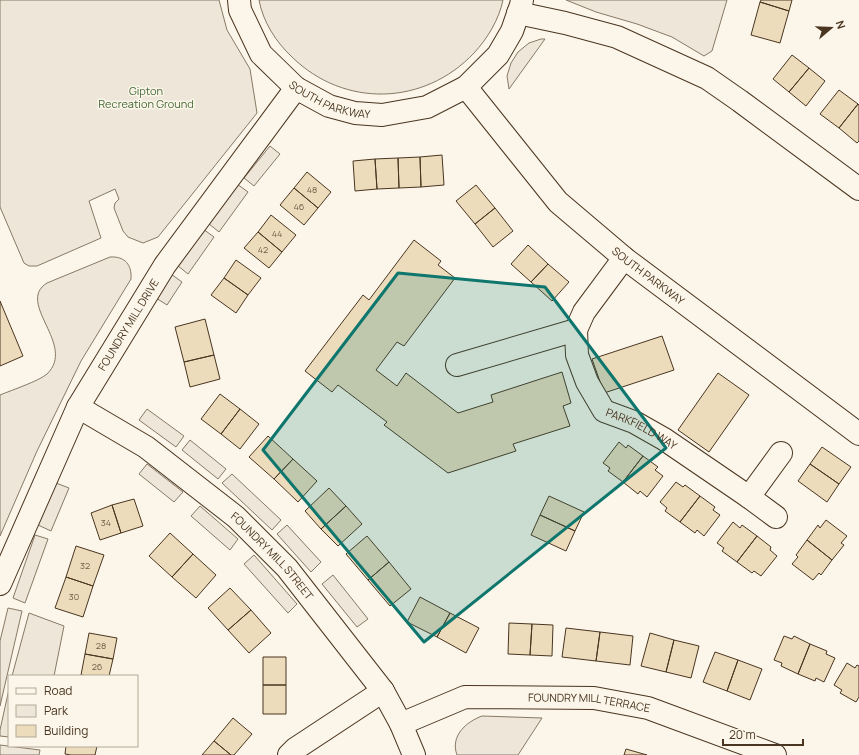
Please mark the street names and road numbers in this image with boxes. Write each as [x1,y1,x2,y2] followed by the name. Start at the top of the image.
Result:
[286,77,372,121] street label: SOUTH PARKWAY
[609,243,689,308] street label: SOUTH PARKWAY
[94,276,162,373] street label: FOUNDRY MILL DRIVE
[604,404,681,453] street label: PARKFIELD WAY
[228,508,317,603] street label: FOUNDRY MILL STREET
[528,689,652,715] street label: FOUNDRY MILL TERRACE

